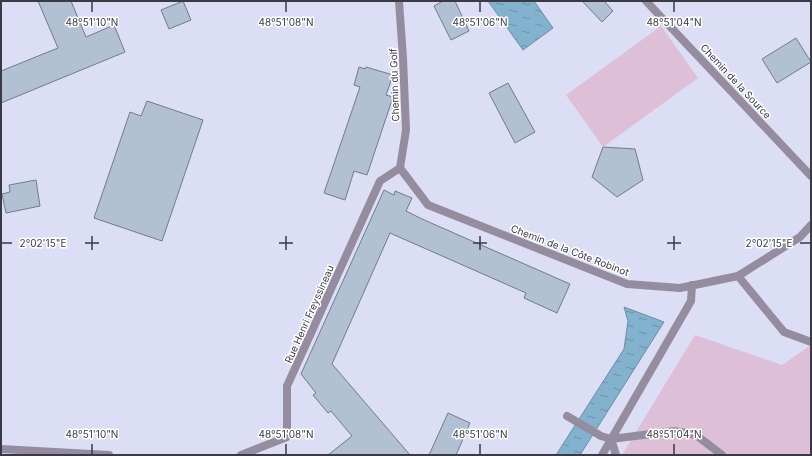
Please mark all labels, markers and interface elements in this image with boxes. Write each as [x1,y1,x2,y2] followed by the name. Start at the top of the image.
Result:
[66,16,118,28] text: 48°51'10"N
[259,16,313,28] text: 48°51'08"N
[453,16,507,28] text: 48°51'06"N
[646,16,702,28] text: 48°51'04"N
[698,41,774,121] street label: Chemin de la Source
[387,48,401,122] street label: Chemin du Golf
[509,222,631,278] street label: Chemin de la Côte Robinot
[20,237,66,249] text: 2°02'15"E
[746,237,792,249] text: 2°02'15"E
[282,263,336,365] street label: Rue Henri Freyssineau
[66,428,118,440] text: 48°51'10"N
[259,428,313,440] text: 48°51'08"N
[453,428,507,440] text: 48°51'06"N
[646,428,702,440] text: 48°51'04"N

